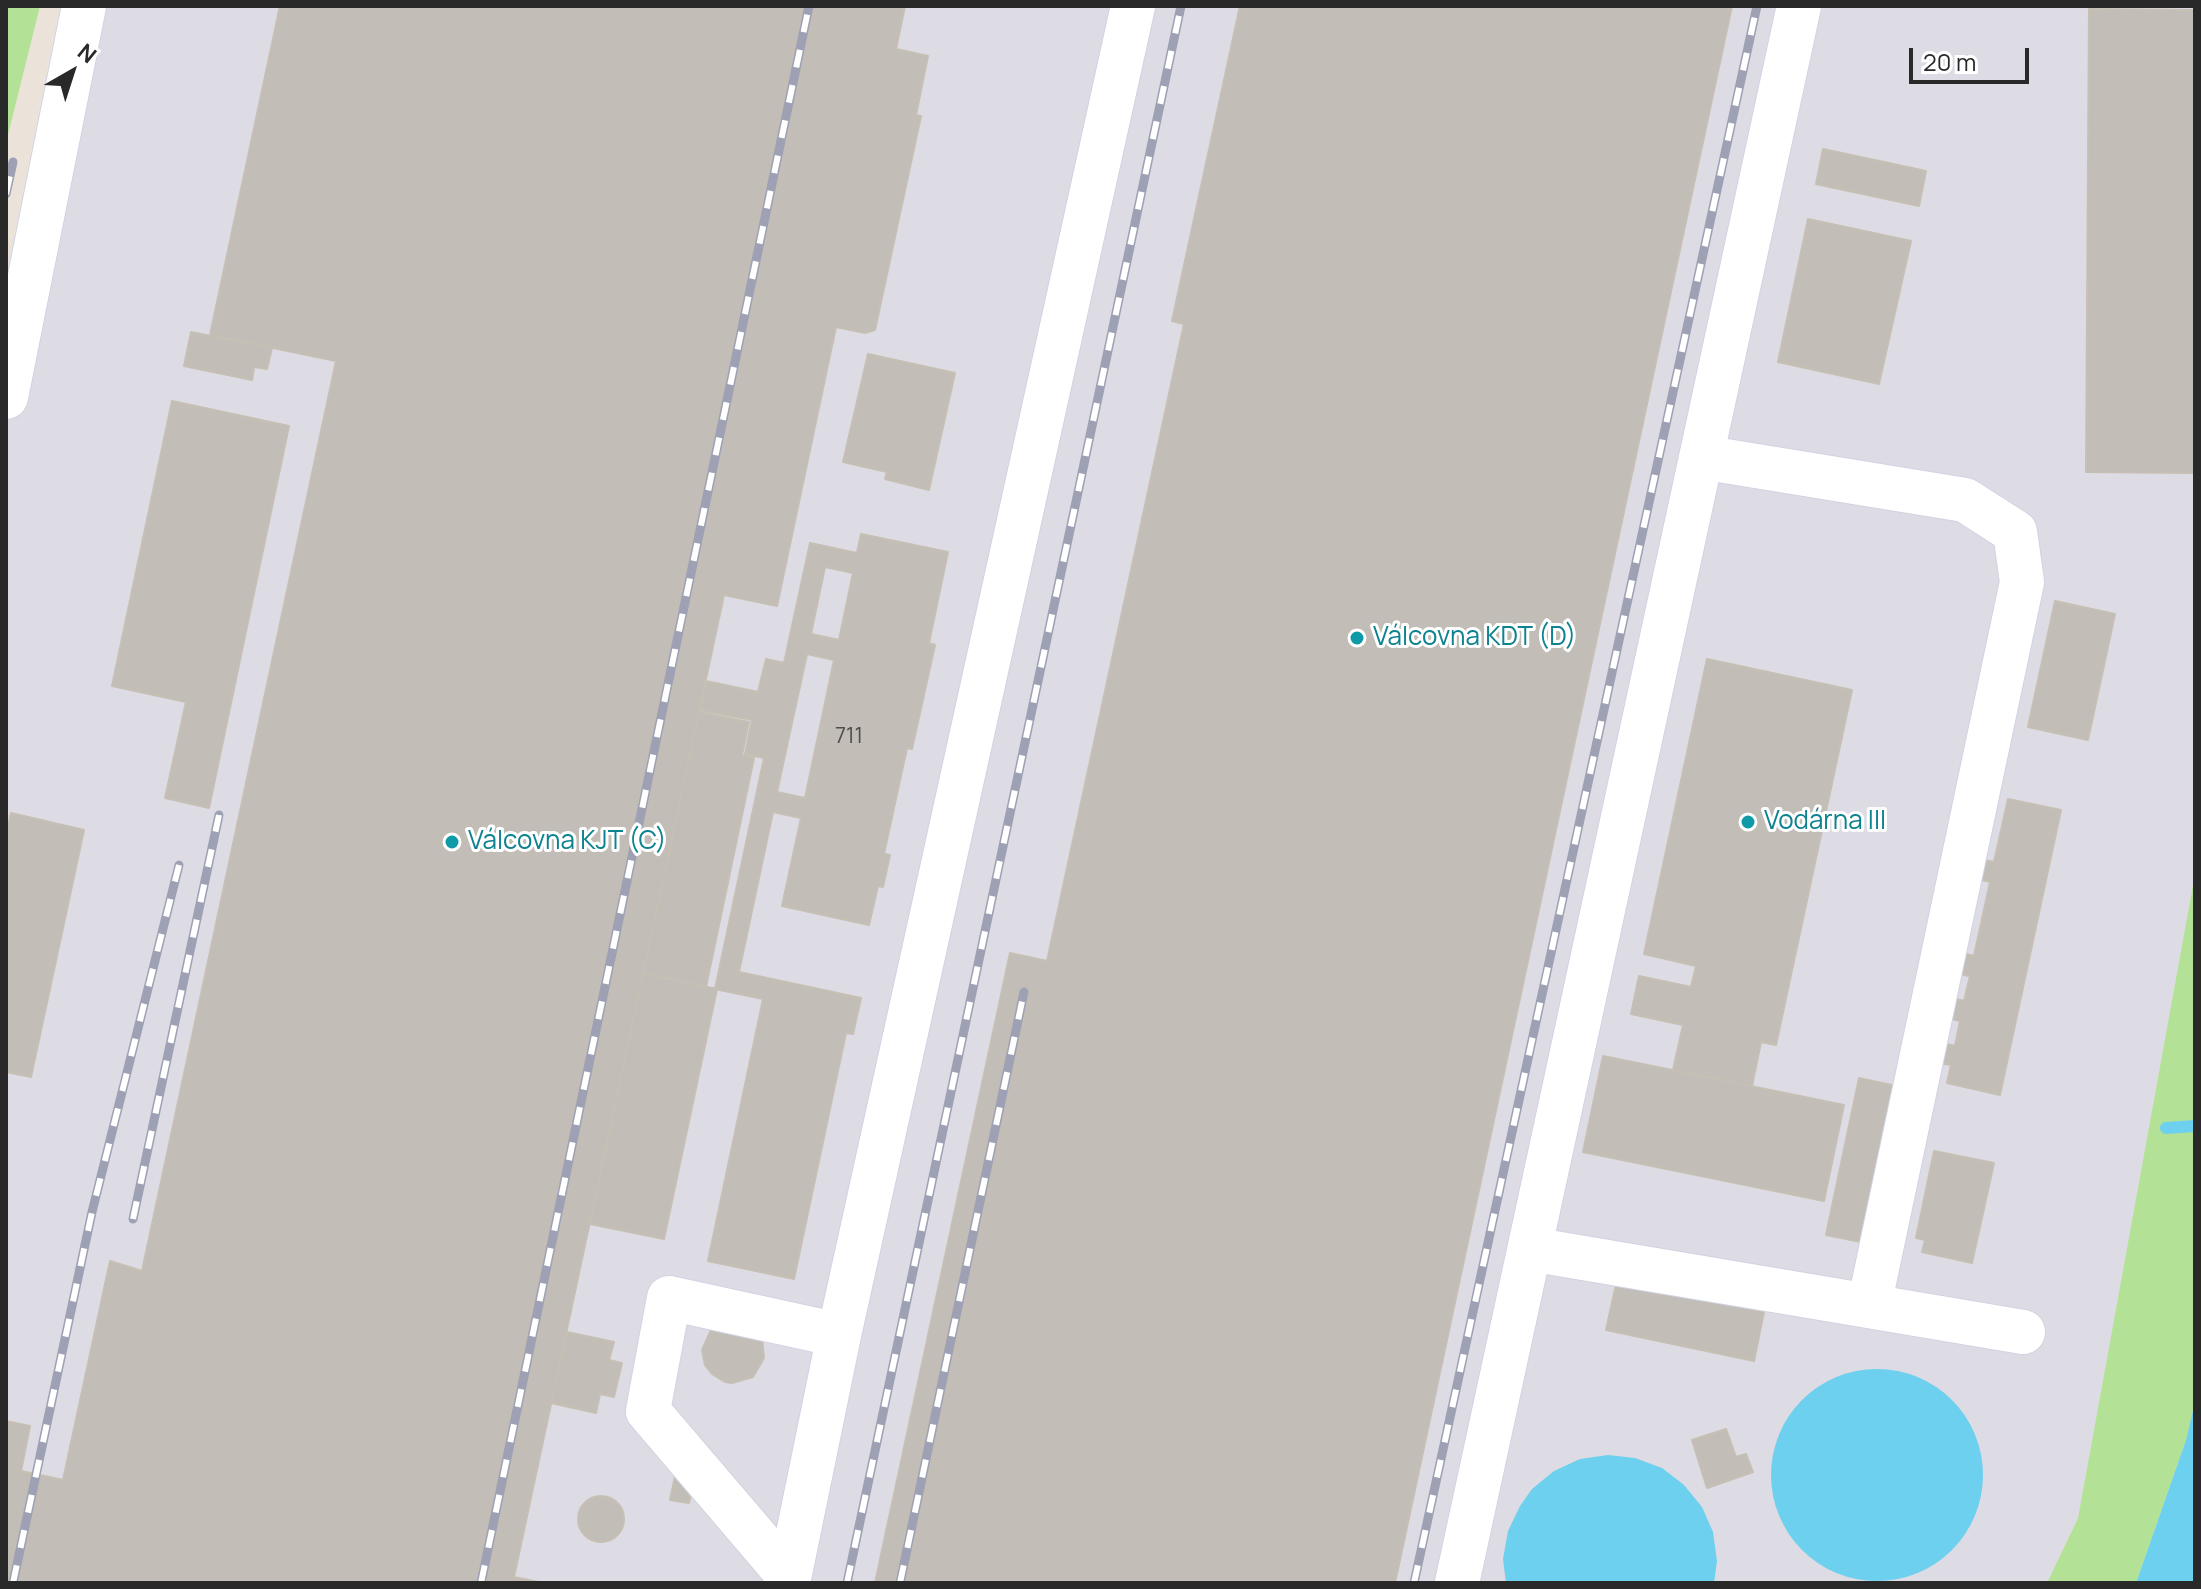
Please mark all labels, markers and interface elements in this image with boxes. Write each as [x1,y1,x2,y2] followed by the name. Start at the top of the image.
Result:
[32,32,112,112] north arrow
[1913,32,2033,82] scale bar
[72,37,103,70] text: N
[1923,45,1976,78] text: 20 m
[1373,622,1576,654] place label: Válcovna KDT (D)
[1348,629,1366,647] marker: Válcovna KDT (D)
[835,724,863,750] house number: 711
[1764,806,1886,838] place label: Vodárna III
[1739,813,1757,831] marker: Vodárna III
[468,826,667,858] place label: Válcovna KJT (C)
[443,833,461,851] marker: Válcovna KJT (C)

